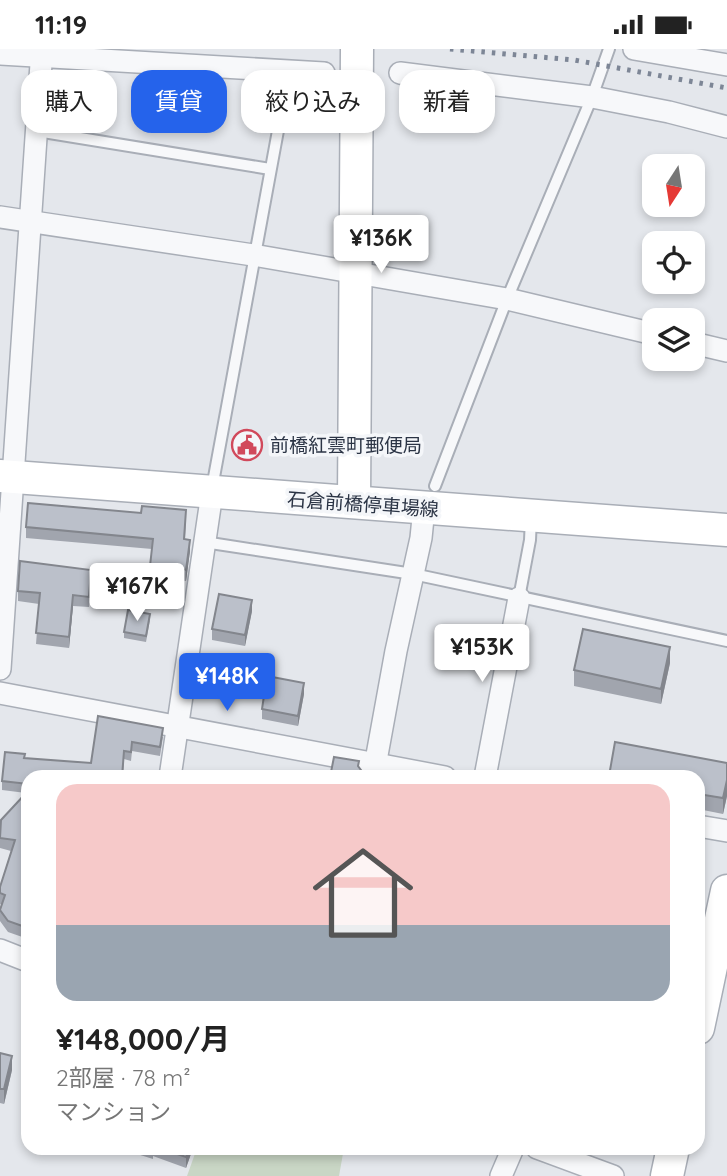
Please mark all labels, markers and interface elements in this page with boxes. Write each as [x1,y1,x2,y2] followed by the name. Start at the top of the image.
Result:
[35,8,87,41] text: 11:19
[21,70,117,133] chip: 購入
[131,70,227,133] chip: 賃貸
[241,70,385,133] chip: 絞り込み
[399,70,495,133] chip: 新着
[642,154,705,217] north arrow
[642,154,705,371] map controls
[332,215,430,275] pin: ¥136K
[350,223,412,252] text: ¥136K
[642,231,705,294] button: locate
[642,308,705,371] button: layers
[230,428,264,462] public building icon: 前橋紅雲町郵便局
[270,433,422,457] place label: 前橋紅雲町郵便局
[286,487,440,521] street label: 石倉前橋停車場線
[88,563,186,623] pin: ¥167K
[105,571,169,600] text: ¥167K
[433,625,531,684] pin: ¥153K
[450,632,514,661] text: ¥153K
[178,653,276,713] pin: ¥148K
[195,661,259,690] text: ¥148K
[300,830,426,956] icon: home
[56,1020,230,1058] text: ¥148,000/月
[56,1063,191,1092] text: 2部屋 · 78 m²
[56,1097,171,1126] text: マンション

